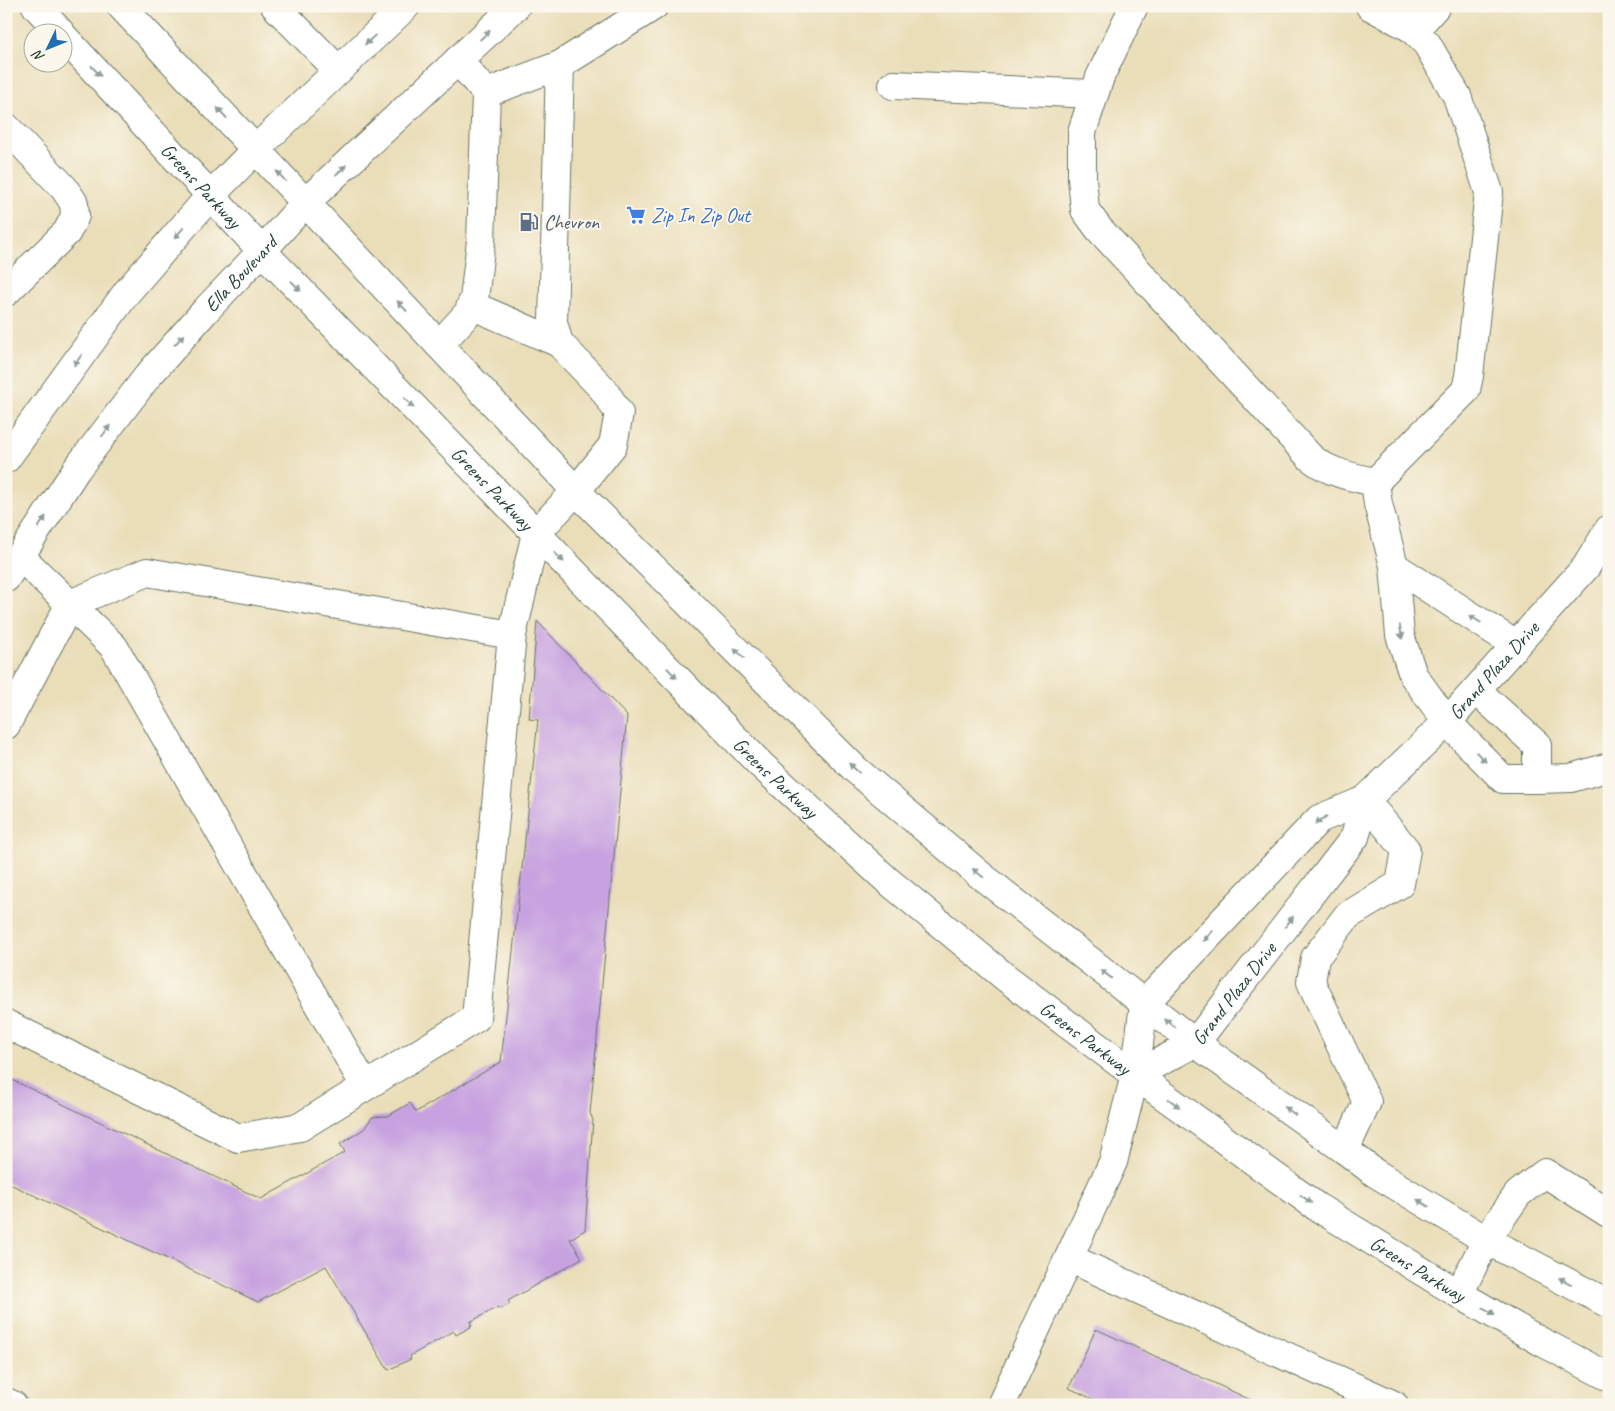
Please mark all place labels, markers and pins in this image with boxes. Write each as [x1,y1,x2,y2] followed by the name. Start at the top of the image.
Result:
[651,203,752,228] place label: Zip In Zip Out
[625,204,647,226] supermarket icon: Zip In Zip Out
[544,210,600,235] place label: Chevron
[518,211,540,233] fuel station icon: Chevron

